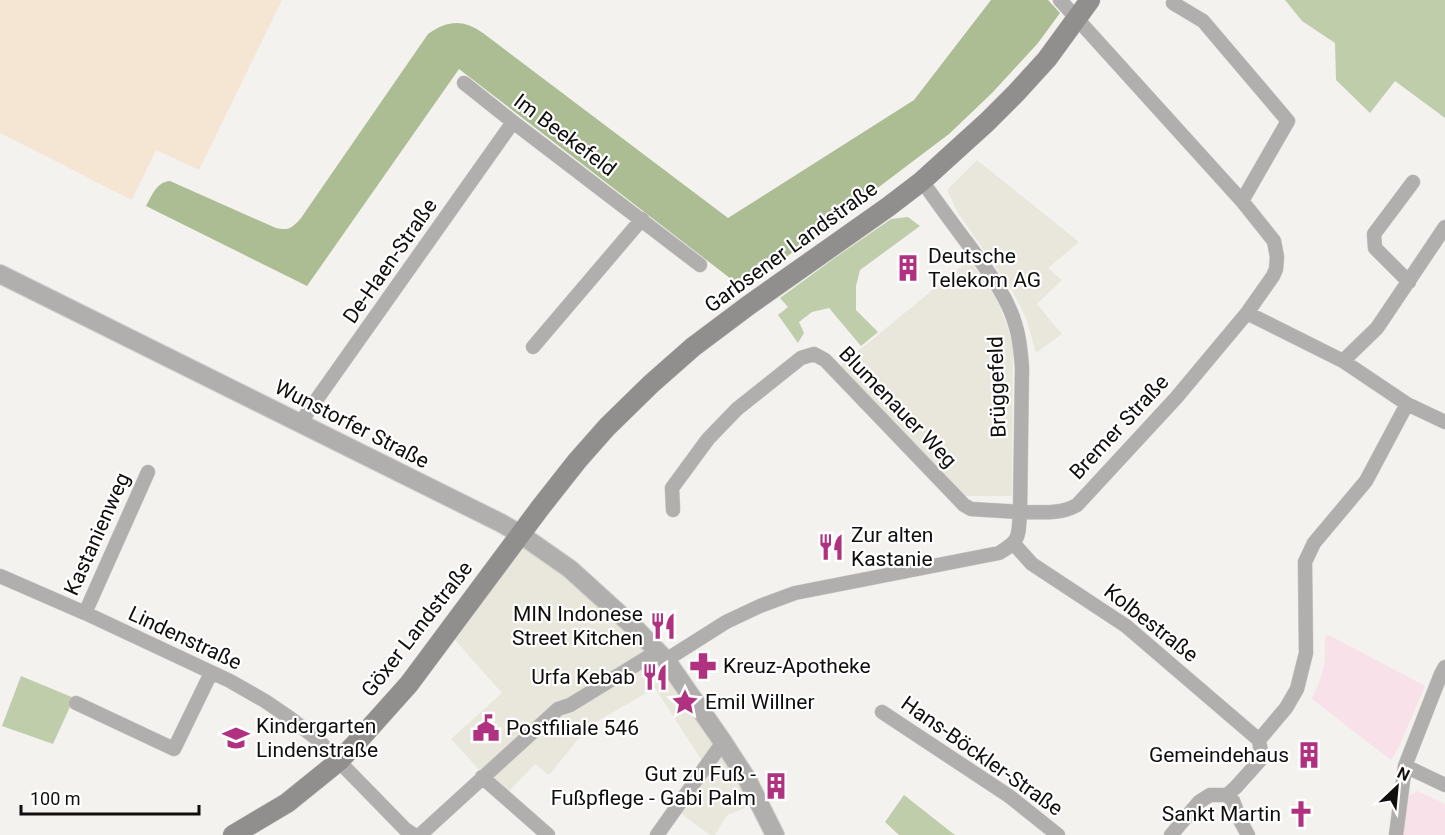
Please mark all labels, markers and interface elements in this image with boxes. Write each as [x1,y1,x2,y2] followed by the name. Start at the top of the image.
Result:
[509,89,621,181] street label: Im Beekefeld
[700,176,882,318] street label: Garbsener Landstraße
[338,194,442,328] street label: De-Haen-Straße
[928,244,1041,292] place label: Deutsche Telekom AG
[893,253,923,283] building icon: Deutsche Telekom AG
[983,336,1011,438] street label: Brüggefeld
[834,342,962,472] street label: Blumenauer Weg
[1064,370,1174,484] street label: Bremer Straße
[271,375,433,473] street label: Wunstorfer Straße
[59,469,135,599] street label: Kastanienweg
[851,523,933,571] place label: Zur alten Kastanie
[816,532,846,562] restaurant icon: Zur alten Kastanie
[357,556,477,702] street label: Göxer Landstraße
[1099,579,1203,667] street label: Kolbestraße
[125,601,245,675] street label: Lindenstraße
[512,602,643,650] place label: MIN Indonese Street Kitchen
[648,611,678,641] restaurant icon: MIN Indonese Street Kitchen
[688,651,718,681] pharmacy icon: Kreuz-Apotheke
[723,654,871,678] place label: Kreuz-Apotheke
[640,662,670,692] restaurant icon: Urfa Kebab
[531,665,635,689] place label: Urfa Kebab
[670,687,700,717] place icon: Emil Willner
[705,690,815,714] place label: Emil Willner
[897,691,1067,821] street label: Hans-Böckler-Straße
[471,713,501,743] public building icon: Postfiliale 546
[256,714,378,762] place label: Kindergarten Lindenstraße
[506,716,639,740] place label: Postfiliale 546
[221,723,251,753] school or university icon: Kindergarten Lindenstraße
[1294,740,1324,770] building icon: Gemeindehaus
[1149,743,1289,767] place label: Gemeindehaus
[1367,757,1427,817] north arrow
[551,762,756,810] place label: Gut zu Fuß - Fußpflege - Gabi Palm
[1394,763,1413,785] text: N
[761,771,791,801] building icon: Gut zu Fuß - Fußpflege - Gabi Palm
[21,778,200,816] scale bar
[30,788,81,809] text: 100 m
[1286,799,1316,829] church icon: Sankt Martin
[1162,802,1281,826] place label: Sankt Martin

